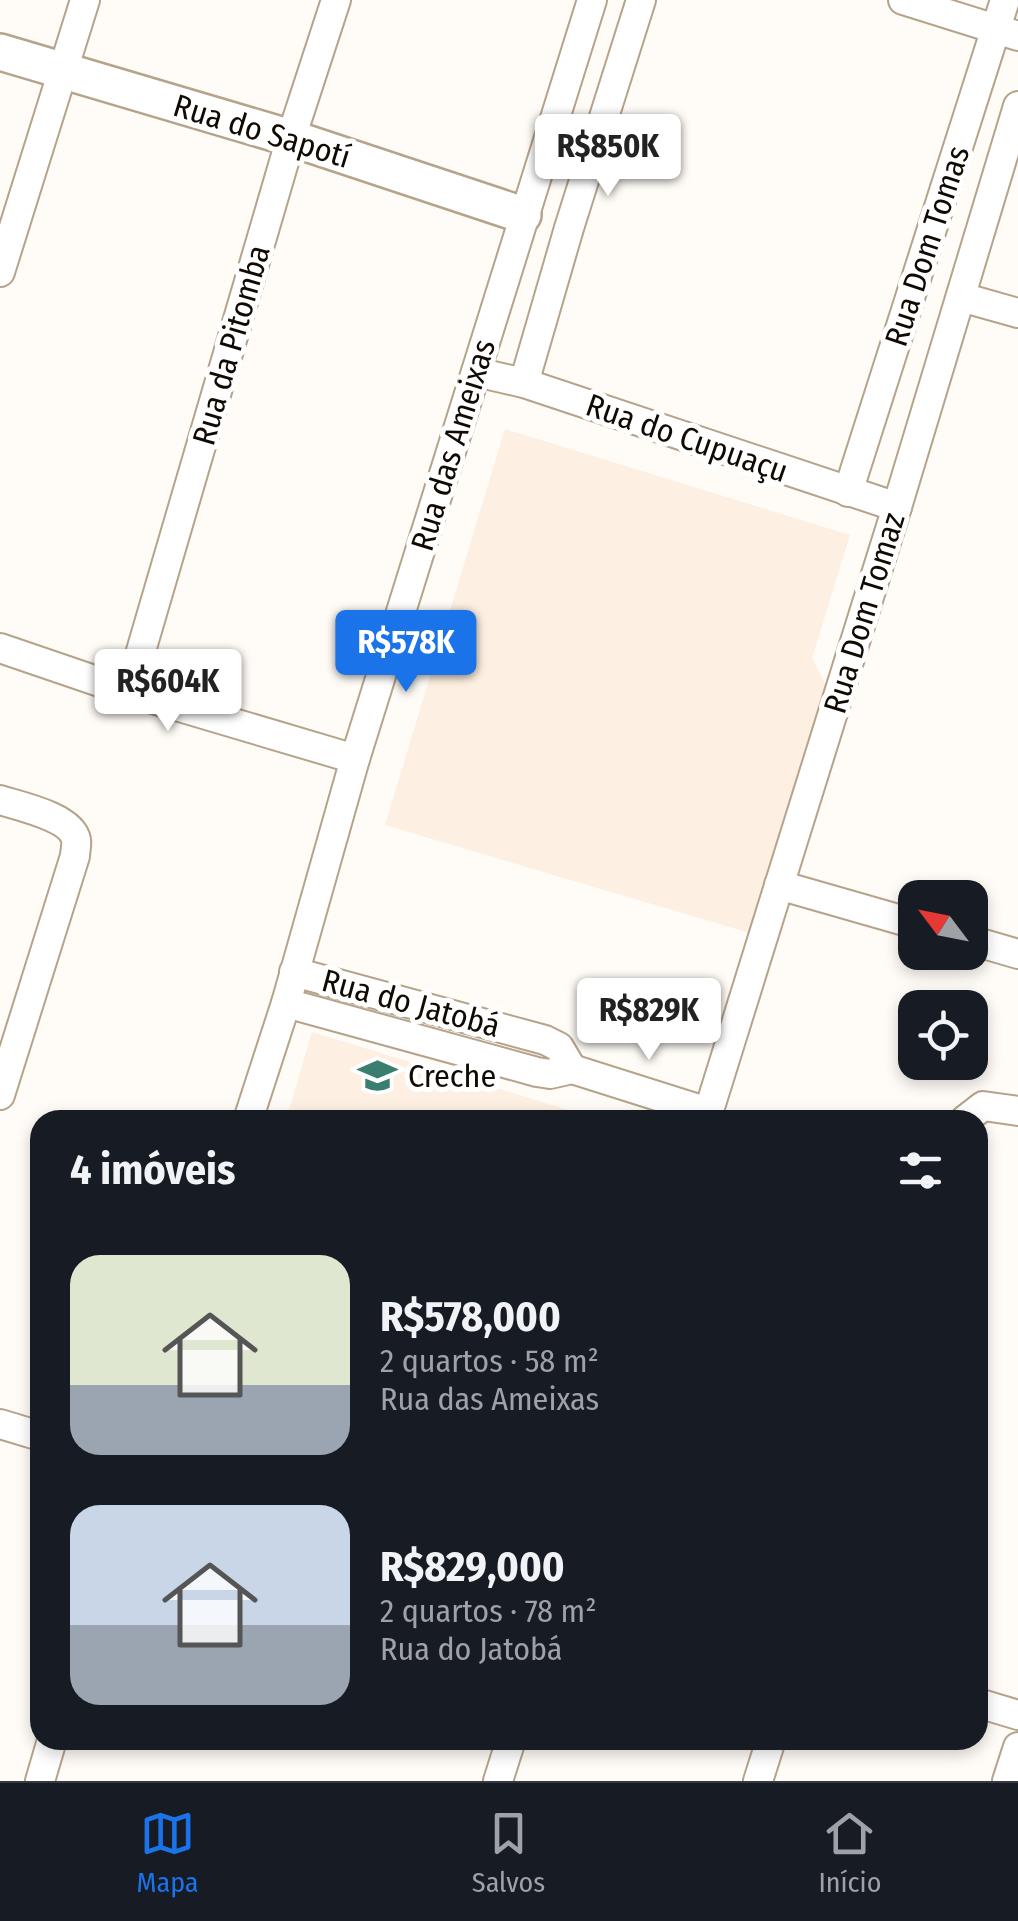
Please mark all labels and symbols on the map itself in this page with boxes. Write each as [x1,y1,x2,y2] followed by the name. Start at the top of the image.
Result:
[169,86,355,176] street label: Rua do Sapotí
[527,114,689,199] pin: R$850K
[877,141,977,351] street label: Rua Dom Tomas
[184,241,278,449] street label: Rua da Pitomba
[403,335,503,555] street label: Rua das Ameixas
[581,386,793,490] street label: Rua do Cupuaçu
[815,508,913,718] street label: Rua Dom Tomaz
[325,610,487,695] pin: R$578K
[87,649,249,734] pin: R$604K
[898,880,988,970] north arrow
[318,961,504,1045] street label: Rua do Jatobá
[568,978,730,1063] pin: R$829K
[357,1055,399,1097] school or university icon: Creche
[408,1057,496,1095] place label: Creche

